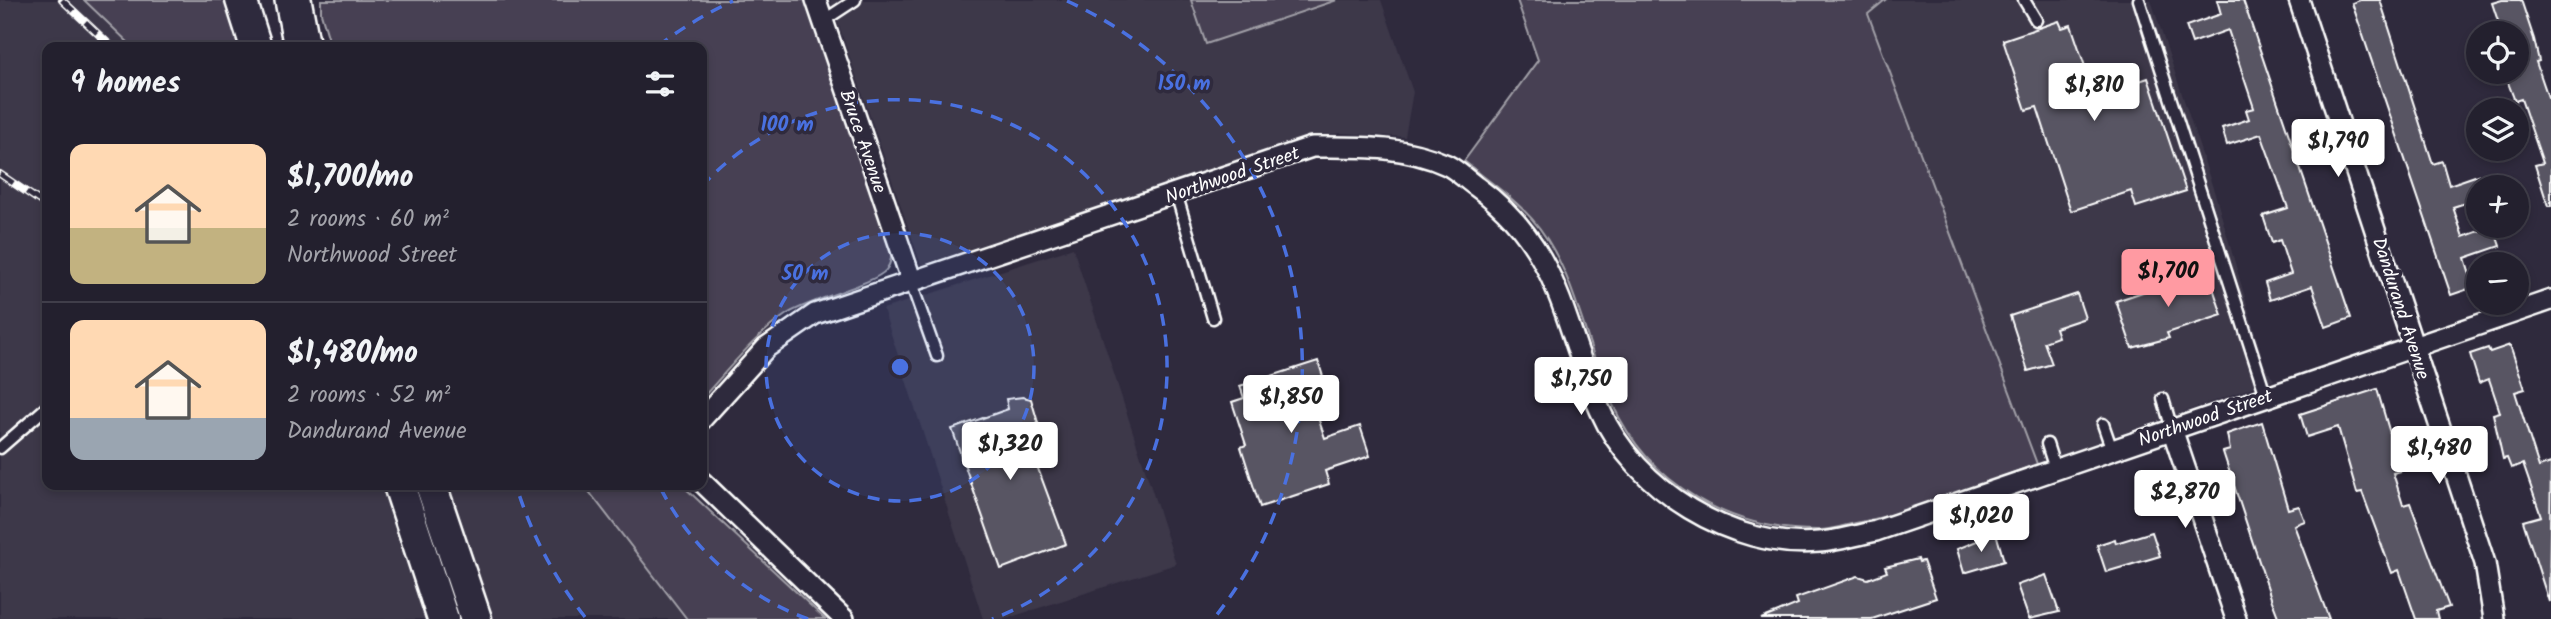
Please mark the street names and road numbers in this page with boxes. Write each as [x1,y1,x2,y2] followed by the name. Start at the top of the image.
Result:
[830,86,894,198] street label: Bruce Avenue
[1161,139,1305,213] street label: Northwood Street
[2363,233,2437,384] street label: Dandurand Avenue
[2134,382,2278,456] street label: Northwood Street

